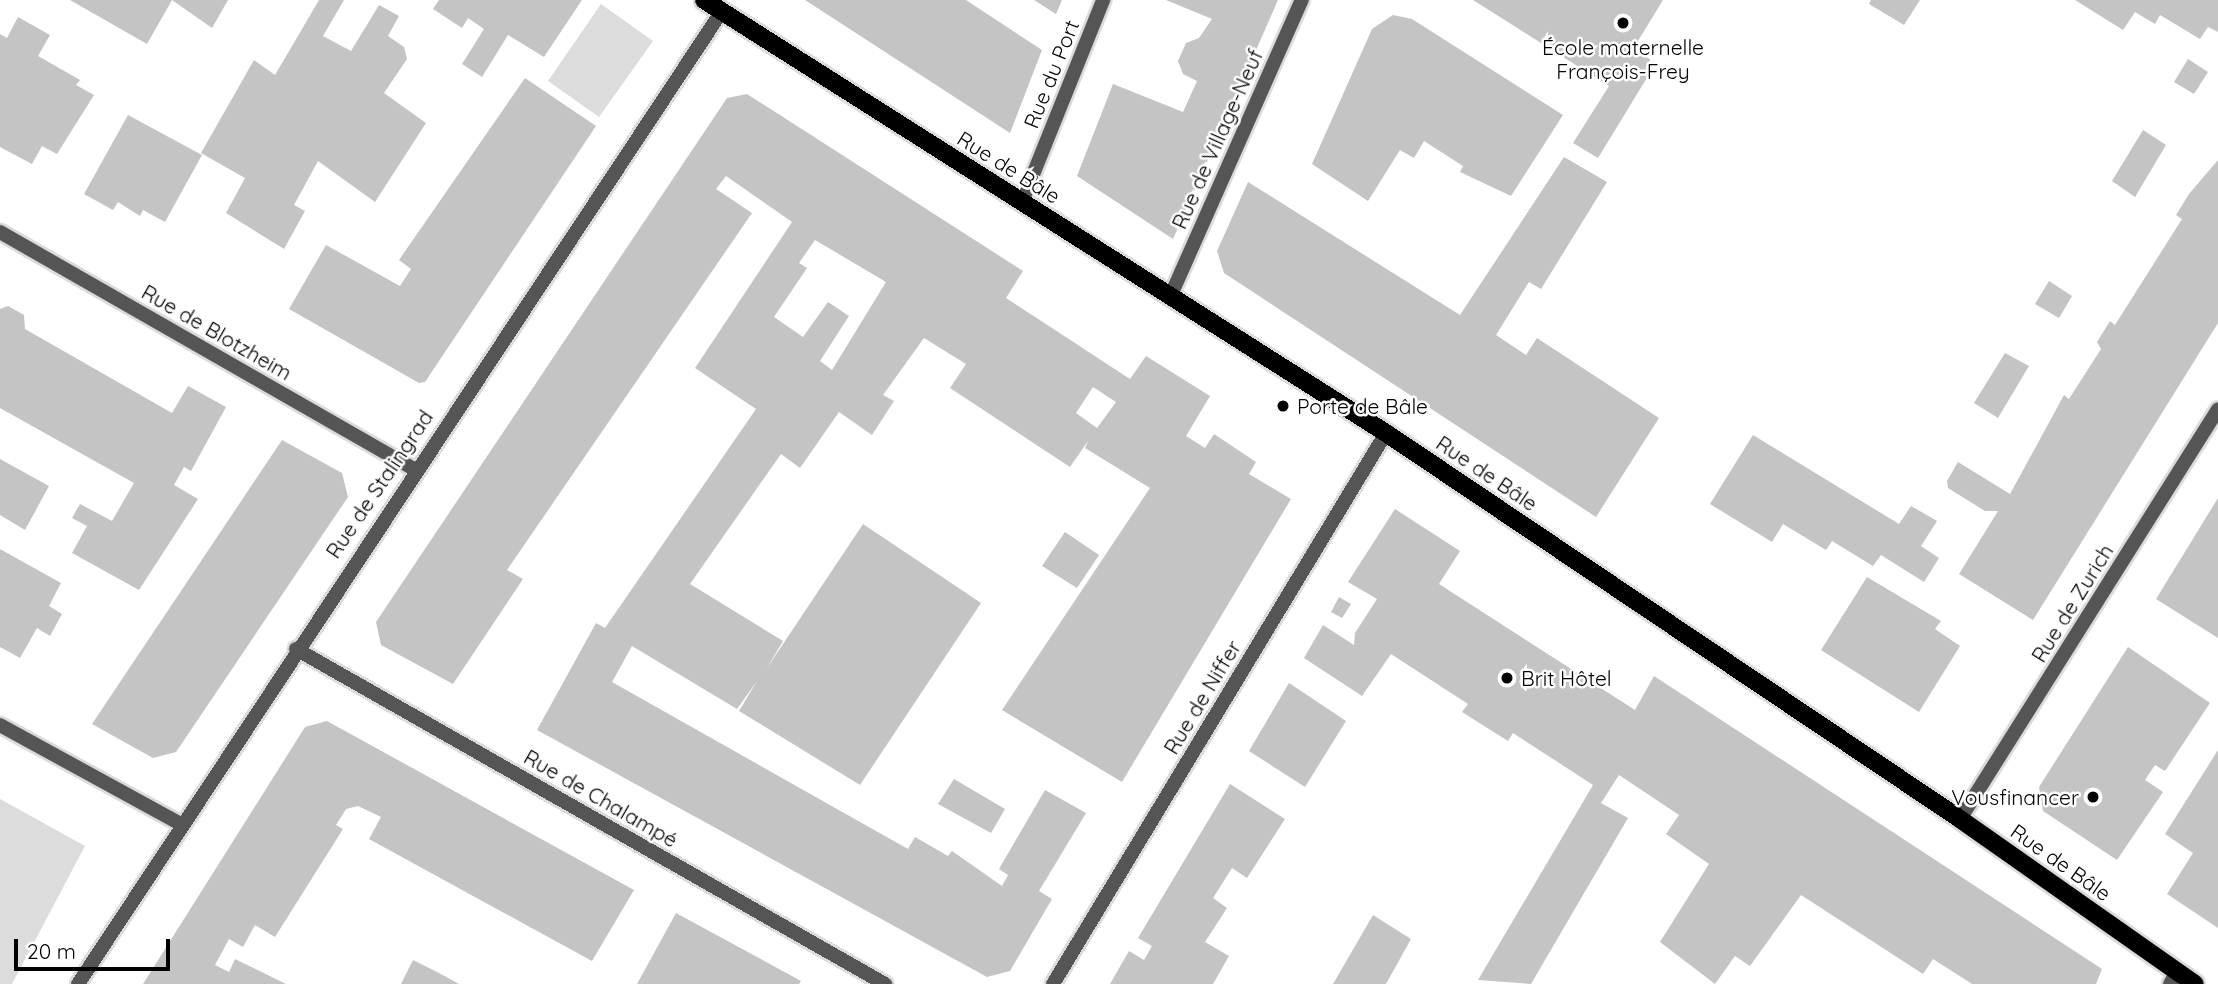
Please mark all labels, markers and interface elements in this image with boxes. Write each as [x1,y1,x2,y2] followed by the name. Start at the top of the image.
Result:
[1615,15,1631,31] marker: École maternelle François-Frey
[1018,16,1084,132] street label: Rue du Port
[1542,34,1704,84] place label: École maternelle François-Frey
[1166,45,1268,233] street label: Rue de Village-Neuf
[953,125,1065,209] street label: Rue de Bâle
[137,279,297,385] street label: Rue de Blotzheim
[1297,393,1428,419] place label: Porte de Bâle
[1275,398,1291,414] marker: Porte de Bâle
[320,405,438,563] street label: Rue de Stalingrad
[1432,430,1542,516] street label: Rue de Bâle
[2026,539,2118,667] street label: Rue de Zurich
[1158,635,1246,759] street label: Rue de Niffer
[1521,665,1612,691] place label: Brit Hôtel
[1499,670,1515,686] marker: Brit Hôtel
[520,744,682,852] street label: Rue de Chalampé
[1951,784,2079,810] place label: Vousfinancer
[2085,789,2101,805] marker: Vousfinancer
[2006,818,2116,906] street label: Rue de Bâle
[18,925,173,969] scale bar
[27,938,76,964] text: 20 m

